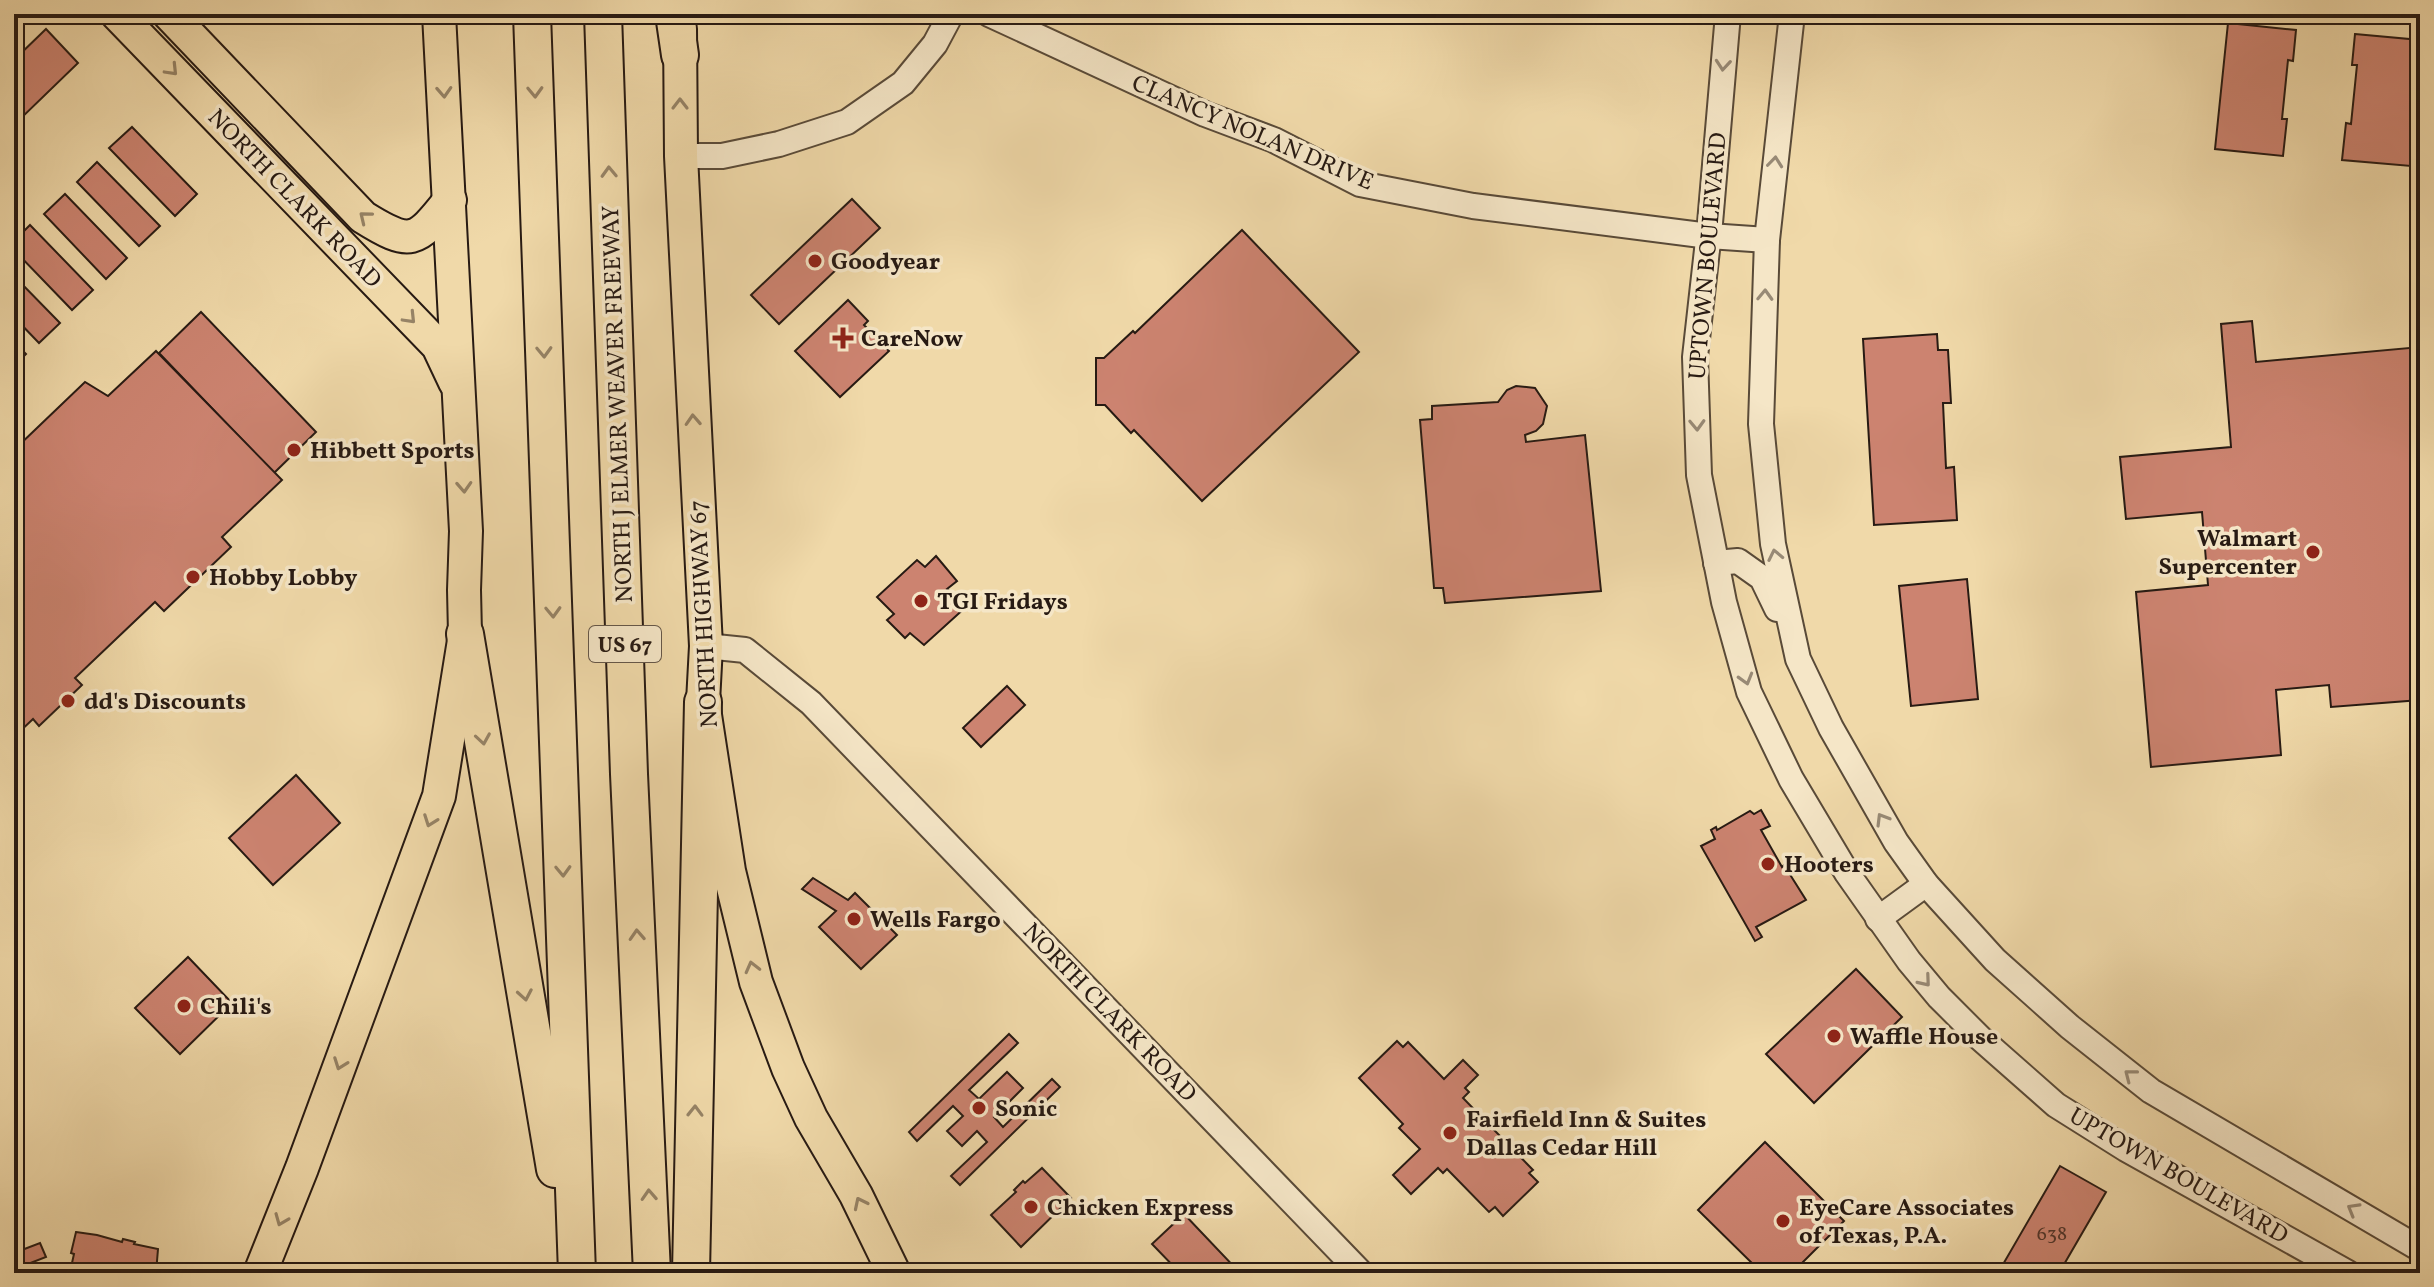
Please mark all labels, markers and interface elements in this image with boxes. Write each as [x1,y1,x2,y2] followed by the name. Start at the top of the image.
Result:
[1715,58,1732,71] one-way arrow
[162,61,177,75] one-way arrow
[1126,67,1378,200] street label: CLANCY NOLAN DRIVE
[435,86,452,99] one-way arrow
[526,86,543,99] one-way arrow
[671,97,689,110] one-way arrow
[199,102,388,297] street label: NORTH CLARK ROAD
[1681,131,1737,381] street label: UPTOWN BOULEVARD
[1767,156,1784,169] one-way arrow
[600,165,617,178] one-way arrow
[595,205,643,603] street label: NORTH J ELMER WEAVER FREEWAY
[360,212,375,226] one-way arrow
[831,246,940,280] place label: Goodyear
[806,252,824,270] marker: Goodyear
[1757,288,1774,301] one-way arrow
[401,309,416,323] one-way arrow
[861,323,963,357] place label: CareNow
[832,327,854,349] marker: CareNow
[535,346,552,359] one-way arrow
[685,413,702,426] one-way arrow
[1688,419,1706,432] one-way arrow
[310,435,475,469] place label: Hibbett Sports
[285,441,303,459] marker: Hibbett Sports
[455,481,472,494] one-way arrow
[682,499,728,729] street label: NORTH HIGHWAY 67
[2159,523,2297,585] place label: Walmart Supercenter
[2304,543,2322,561] marker: Walmart Supercenter
[1767,548,1784,562] one-way arrow
[209,562,358,596] place label: Hobby Lobby
[184,568,202,586] marker: Hobby Lobby
[937,586,1068,620] place label: TGI Fridays
[912,592,930,610] marker: TGI Fridays
[545,606,562,619] one-way arrow
[589,626,661,662] road number: US 67
[1736,672,1753,686] one-way arrow
[84,686,246,720] place label: dd's Discounts
[59,692,77,710] marker: dd's Discounts
[473,732,490,746] one-way arrow
[423,813,440,827] one-way arrow
[1876,813,1892,828] one-way arrow
[1784,849,1874,883] place label: Hooters
[1759,855,1777,873] marker: Hooters
[554,865,571,878] one-way arrow
[870,904,1001,938] place label: Wells Fargo
[845,910,863,928] marker: Wells Fargo
[1014,916,1203,1111] street label: NORTH CLARK ROAD
[629,928,646,941] one-way arrow
[745,961,762,974] one-way arrow
[1915,971,1930,986] one-way arrow
[516,989,533,1002] one-way arrow
[200,991,272,1025] place label: Chili's
[175,997,193,1015] marker: Chili's
[1850,1021,1998,1055] place label: Waffle House
[1825,1027,1843,1045] marker: Waffle House
[333,1057,350,1071] one-way arrow
[2124,1070,2139,1084] one-way arrow
[995,1093,1057,1127] place label: Sonic
[970,1099,988,1117] marker: Sonic
[2062,1100,2294,1253] street label: UPTOWN BOULEVARD
[686,1104,704,1117] one-way arrow
[1466,1104,1706,1166] place label: Fairfield Inn & Suites Dallas Cedar Hill
[1441,1124,1459,1142] marker: Fairfield Inn & Suites Dallas Cedar Hill
[641,1188,658,1201] one-way arrow
[1047,1192,1234,1226] place label: Chicken Express
[1799,1192,2014,1254] place label: EyeCare Associates of Texas, P.A.
[854,1196,870,1211] one-way arrow
[1022,1198,1040,1216] marker: Chicken Express
[2347,1203,2361,1219] one-way arrow
[274,1212,291,1226] one-way arrow
[1774,1212,1792,1230] marker: EyeCare Associates of Texas, P.A.
[2037,1221,2067,1249] house number: 638

